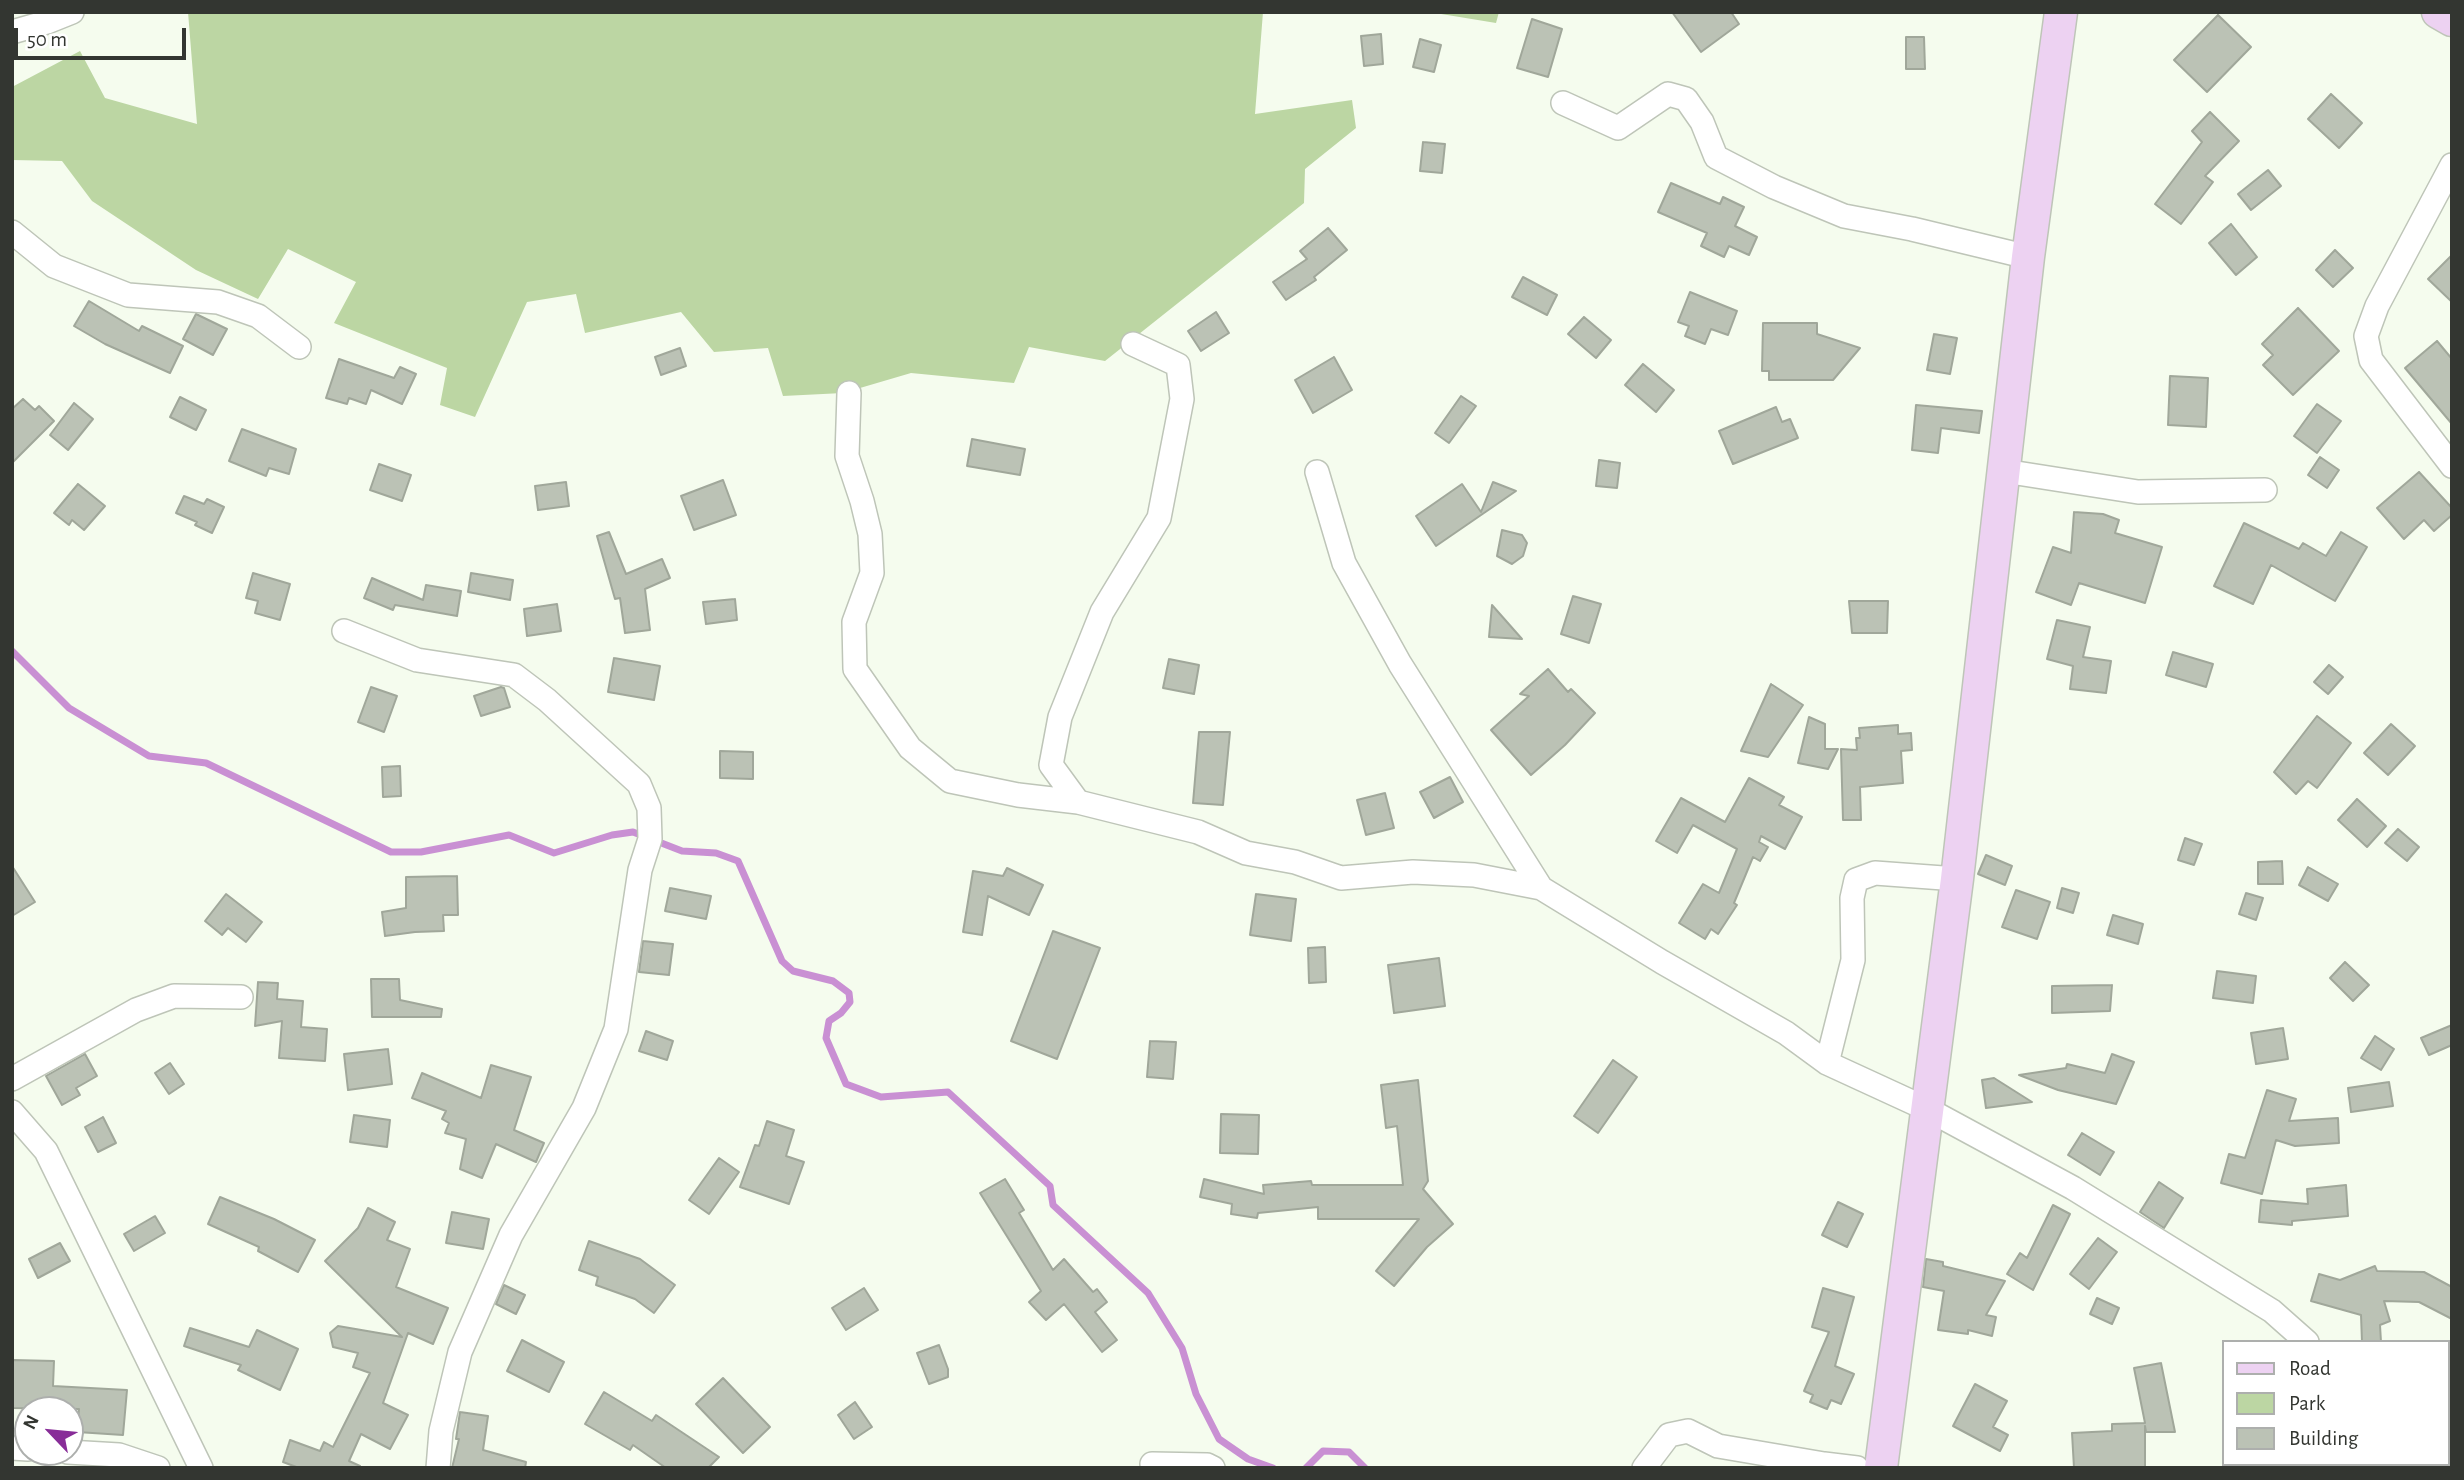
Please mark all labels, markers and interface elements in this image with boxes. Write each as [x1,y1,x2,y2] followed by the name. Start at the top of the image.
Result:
[18,14,189,58] scale bar
[27,29,67,50] text: 50 m
[2222,1340,2450,1466] legend
[2289,1358,2331,1379] text: Road
[2289,1393,2325,1414] text: Park
[14,1396,84,1466] north arrow
[20,1412,43,1433] text: N
[2289,1428,2358,1449] text: Building

